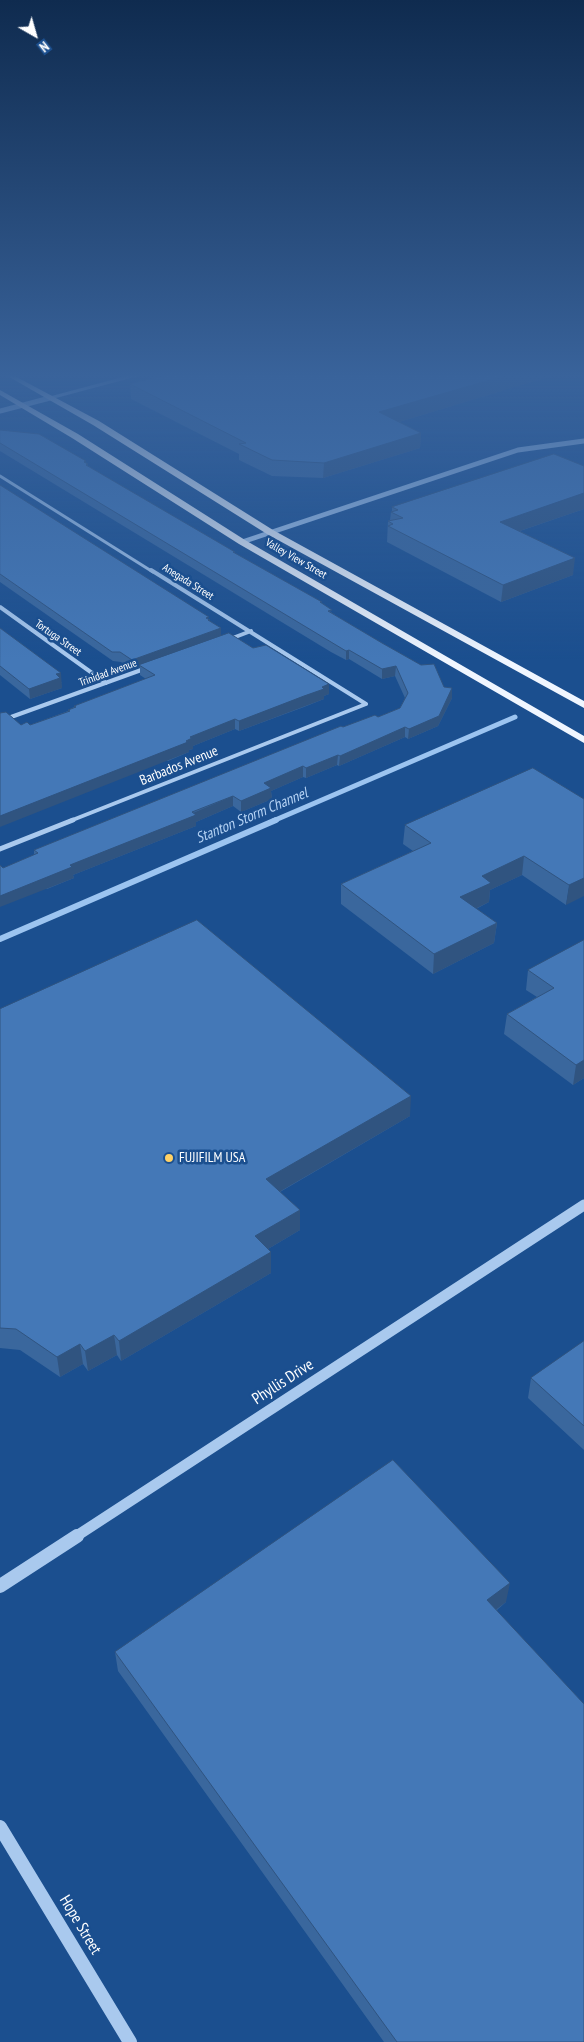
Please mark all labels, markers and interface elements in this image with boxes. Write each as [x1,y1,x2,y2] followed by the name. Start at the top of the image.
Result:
[10,10,60,60] north arrow
[36,37,53,56] text: N
[263,536,329,582] street label: Valley View Street
[160,561,216,603] street label: Anegada Street
[32,617,84,659] street label: Tortuga Street
[77,656,139,690] street label: Trinidad Avenue
[137,743,221,789] street label: Barbados Avenue
[193,784,311,848] water label: Stanton Storm Channel
[179,1150,245,1166] place label: FUJIFILM USA
[163,1152,175,1164] marker: FUJIFILM USA
[249,1355,317,1409] street label: Phyllis Drive
[55,1892,105,1958] street label: Hope Street

